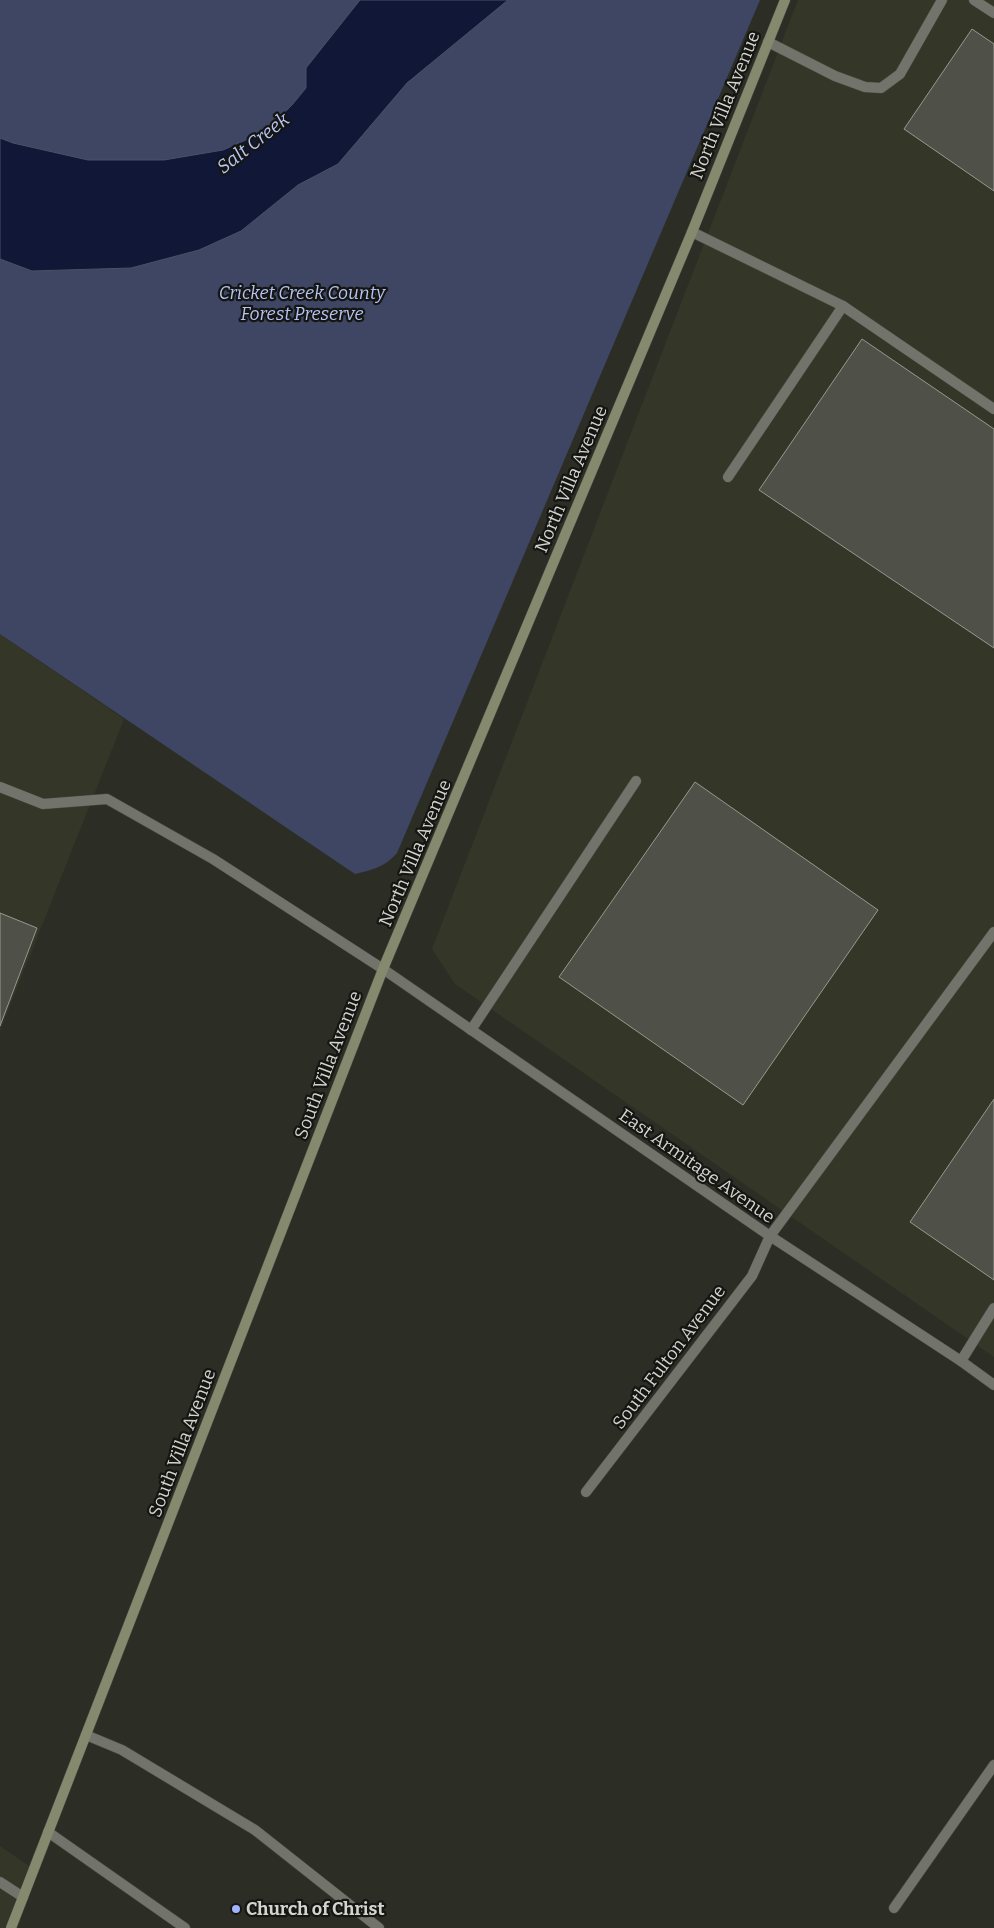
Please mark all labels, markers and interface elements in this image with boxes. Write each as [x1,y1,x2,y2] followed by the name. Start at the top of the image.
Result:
[685,28,765,182] street label: North Villa Avenue
[212,107,294,178] water label: Salt Creek
[219,282,386,325] park label: Cricket Creek County Forest Preserve
[530,402,612,556] street label: North Villa Avenue
[374,776,456,930] street label: North Villa Avenue
[290,988,366,1142] street label: South Villa Avenue
[615,1104,779,1228] street label: East Armitage Avenue
[608,1281,730,1433] street label: South Fulton Avenue
[144,1366,220,1520] street label: South Villa Avenue
[246,1898,385,1920] place label: Church of Christ
[230,1903,242,1915] marker: Church of Christ

